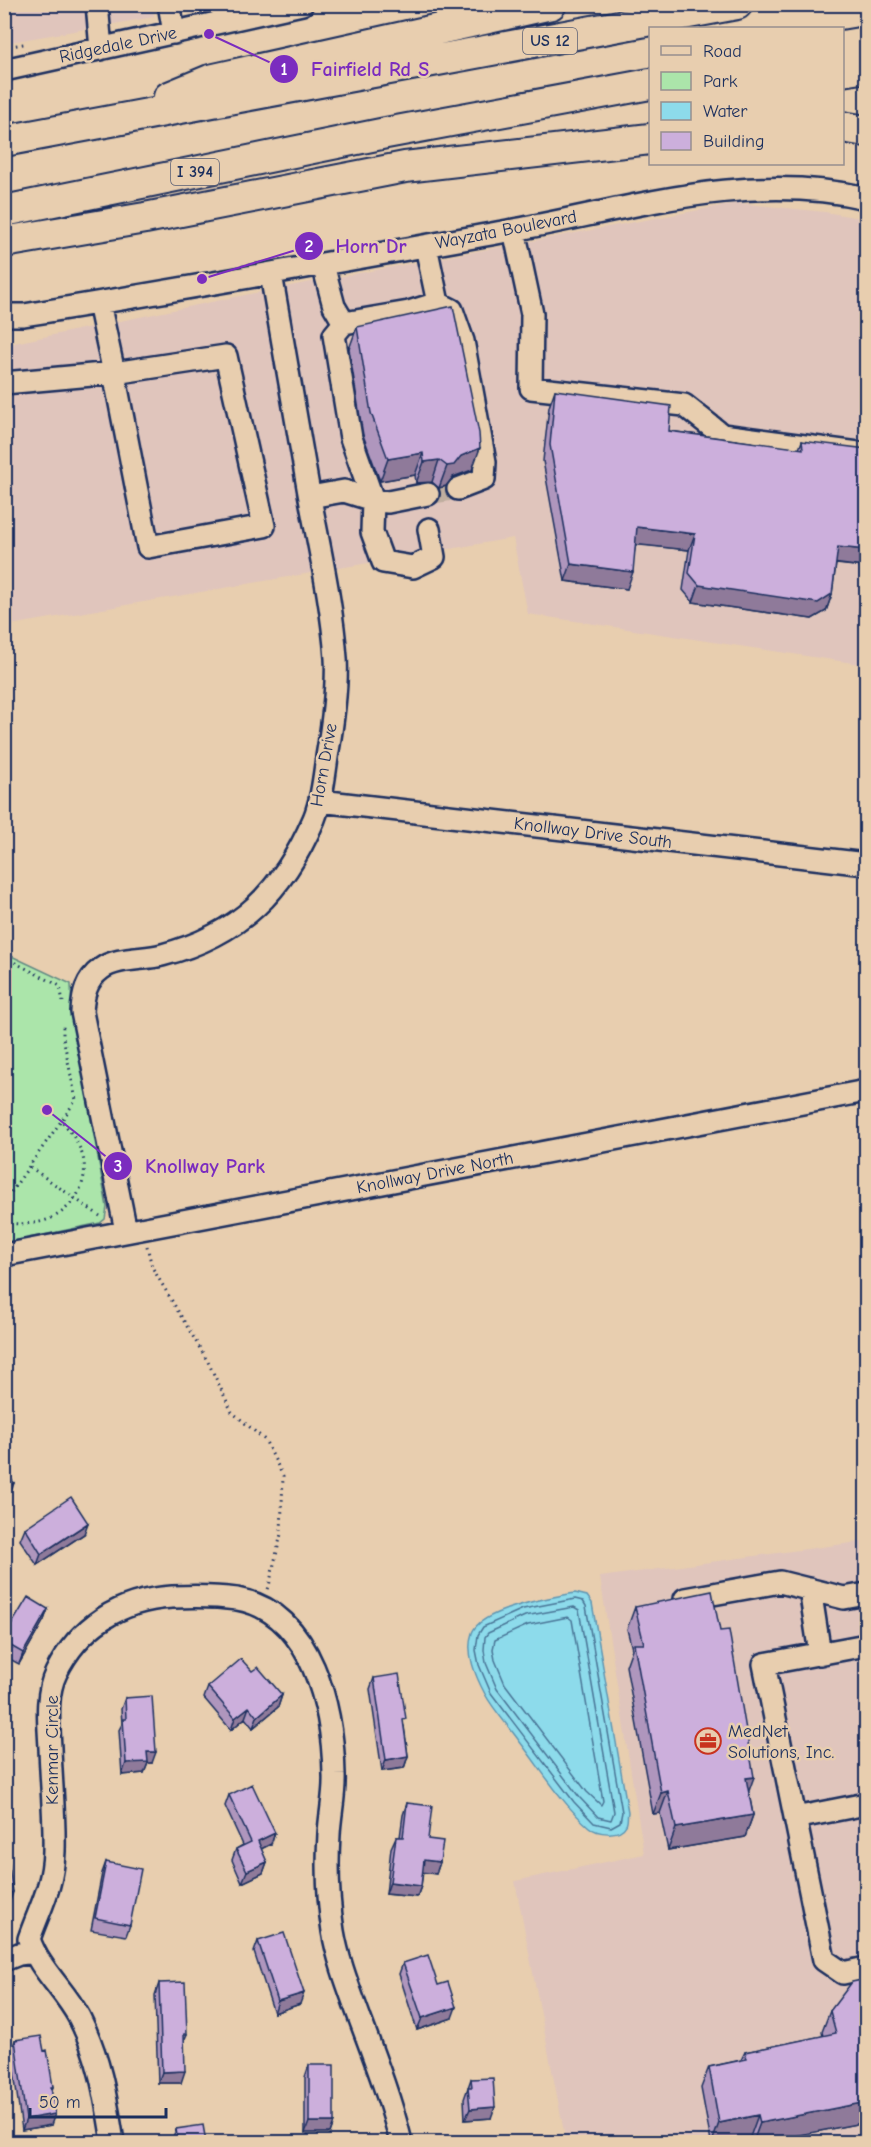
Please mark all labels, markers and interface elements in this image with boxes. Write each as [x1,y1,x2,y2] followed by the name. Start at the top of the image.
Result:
[57,22,179,68] street label: Ridgedale Drive
[649,27,844,165] legend
[523,28,577,54] road number: US 12
[703,41,742,62] text: Road
[269,50,442,88] callout: Fairfield Rd S
[311,58,429,81] text: Fairfield Rd S
[280,59,288,80] text: 1
[703,71,738,92] text: Park
[703,101,748,122] text: Water
[703,131,765,152] text: Building
[171,159,219,185] road number: I 394
[433,206,579,254] street label: Wayzata Boulevard
[294,227,419,265] callout: Horn Dr
[335,235,407,258] text: Horn Dr
[305,236,314,257] text: 2
[306,722,342,808] street label: Horn Drive
[513,813,673,853] street label: Knollway Drive South
[103,1147,277,1185] callout: Knollway Park
[355,1147,515,1199] street label: Knollway Drive North
[145,1155,265,1178] text: Knollway Park
[114,1156,122,1177] text: 3
[42,1695,63,1805] street label: Kenmar Circle
[728,1721,834,1763] place label: MedNet Solutions, Inc.
[693,1726,723,1756] office icon: MedNet Solutions, Inc.
[30,2081,166,2119] scale bar
[39,2092,81,2113] text: 50 m

